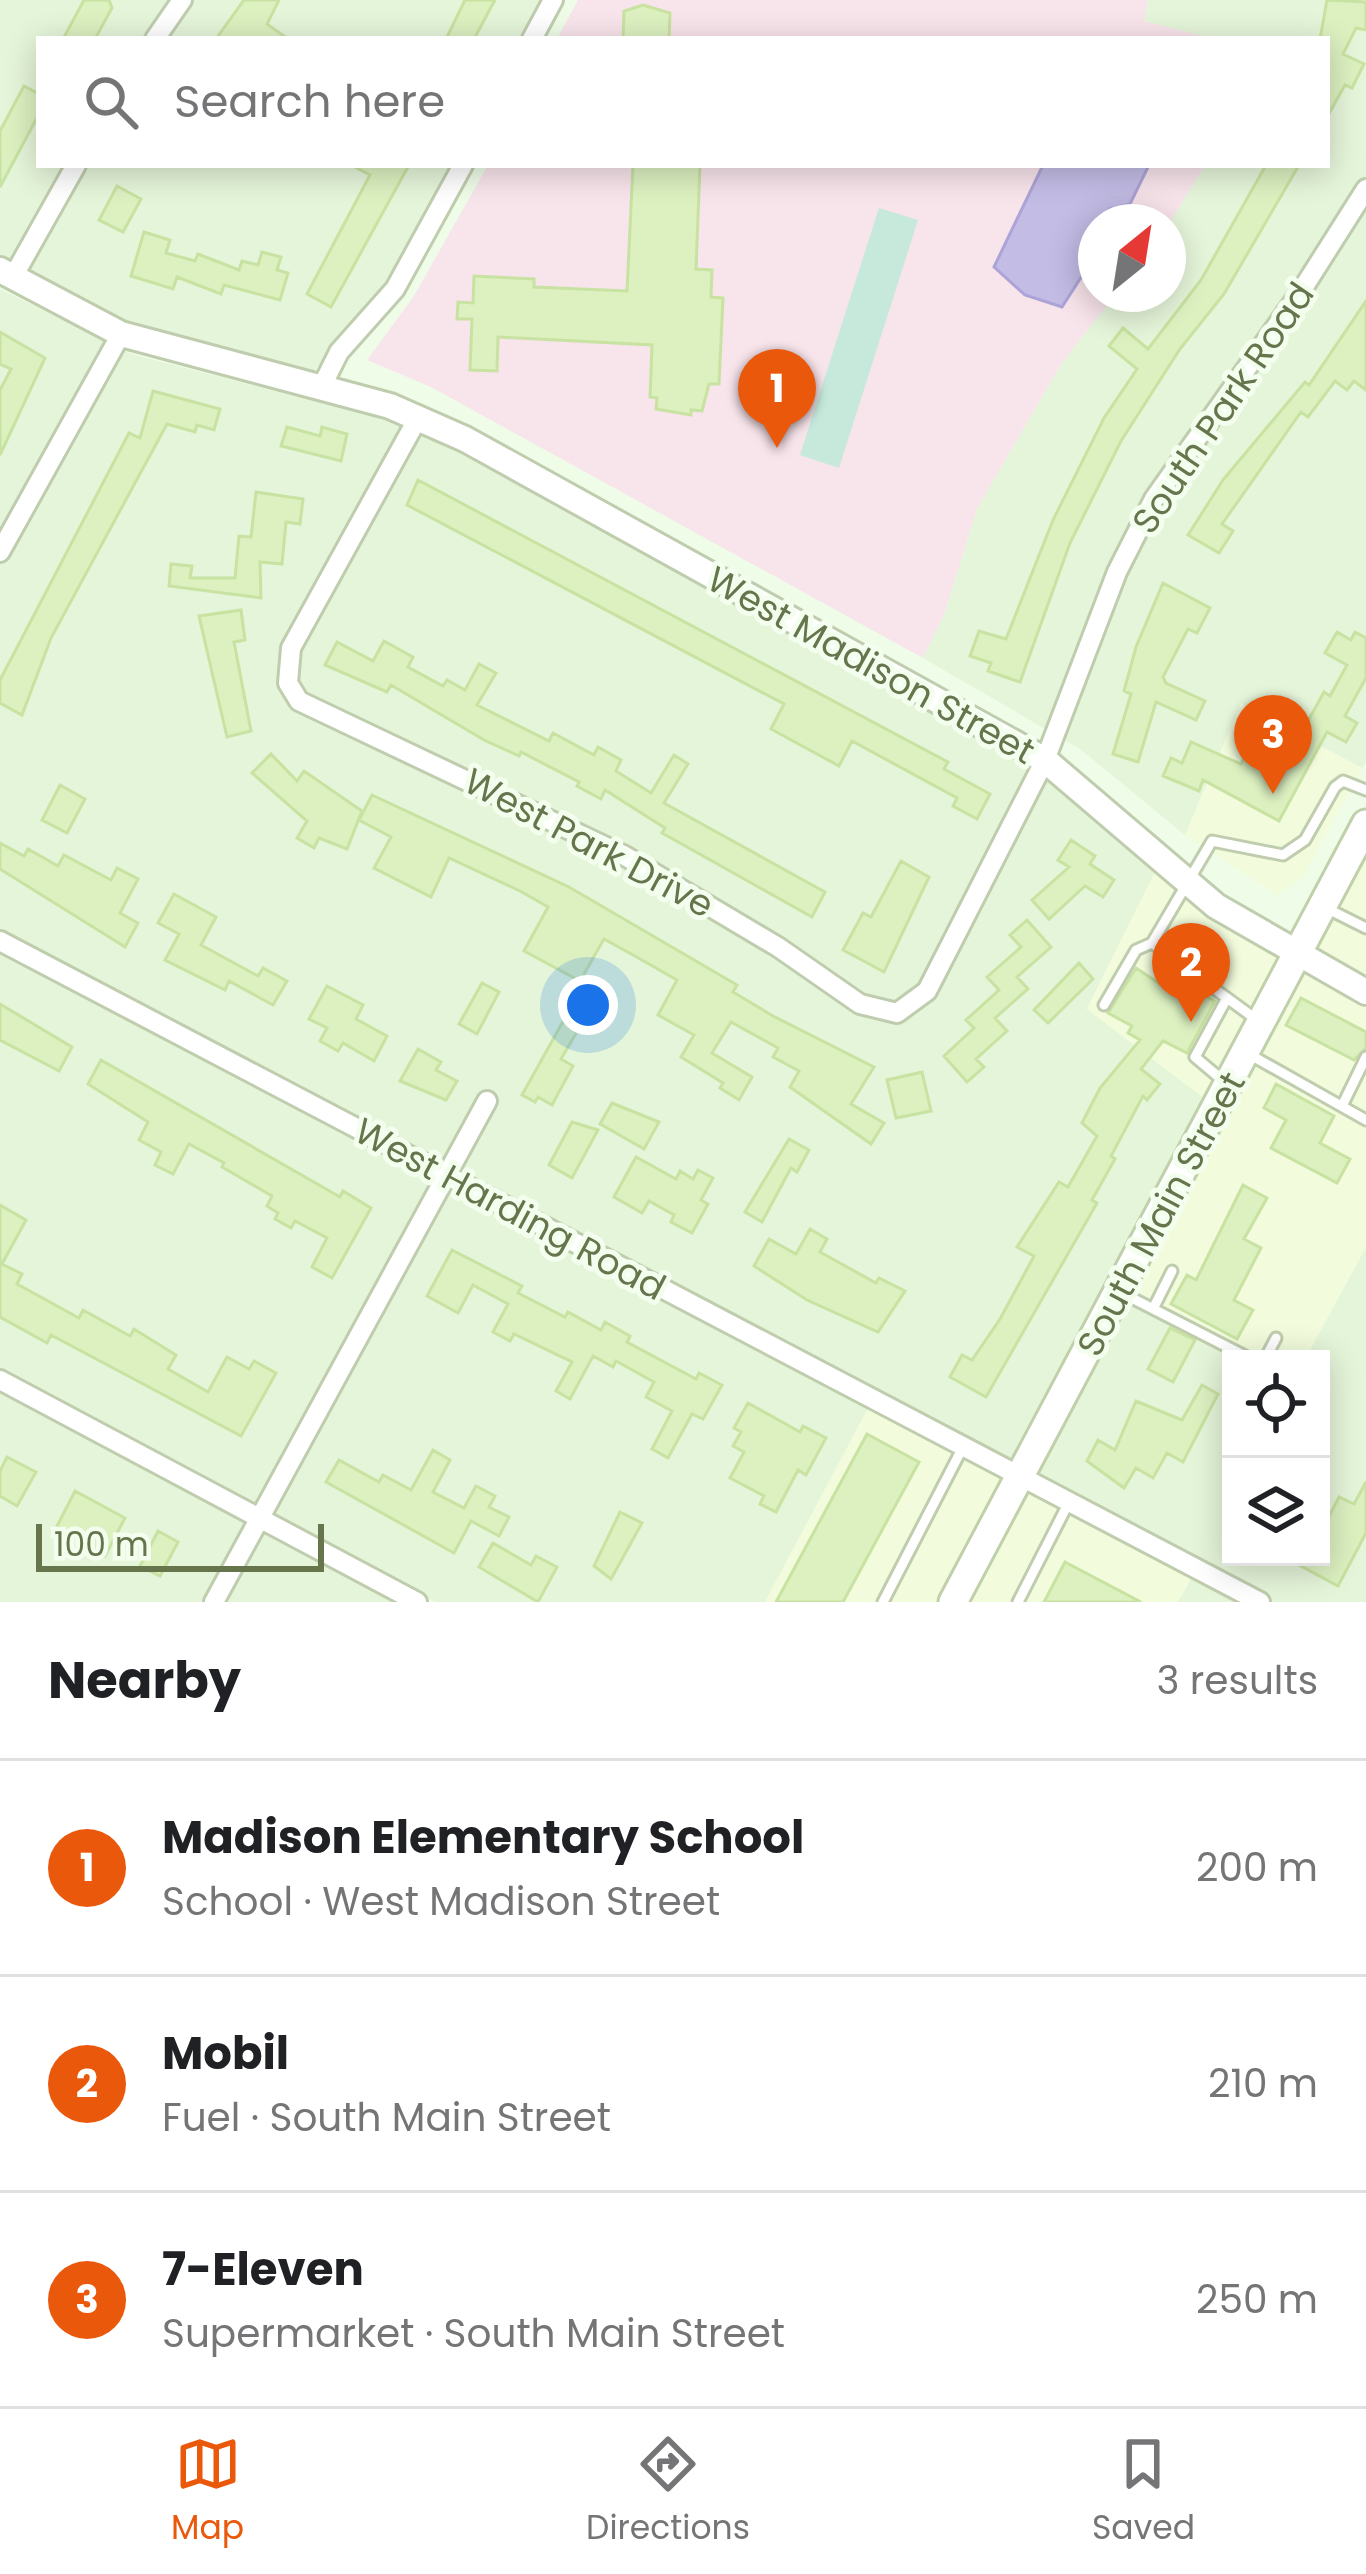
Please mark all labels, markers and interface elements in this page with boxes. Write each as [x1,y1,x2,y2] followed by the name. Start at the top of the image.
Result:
[36,36,1330,168] search box
[78,69,144,135] icon: search
[174,70,445,133] text: Search here
[1078,204,1186,312] north arrow
[1120,272,1326,544] street label: South Park Road
[738,349,816,448] pin: 1
[698,554,1044,776] street label: West Madison Street
[1234,695,1312,794] pin: 3
[455,756,723,930] street label: West Park Drive
[1152,923,1230,1022] pin: 2
[558,975,618,1035] your location
[1064,1063,1258,1365] street label: South Main Street
[346,1105,674,1313] street label: West Harding Road
[1222,1350,1330,1566] map controls
[1222,1350,1330,1458] button: locate
[1222,1458,1330,1566] button: layers
[36,1518,324,1571] scale bar
[54,1521,149,1568] text: 100 m
[48,1644,241,1716] text: Nearby
[1156,1653,1318,1708] text: 3 results
[162,1806,804,1869] text: Madison Elementary School
[80,1840,94,1895] text: 1
[1196,1840,1318,1895] text: 200 m
[162,1874,720,1929] text: School · West Madison Street
[162,2022,289,2085] text: Mobil
[76,2056,98,2111] text: 2
[1208,2056,1318,2111] text: 210 m
[162,2090,611,2145] text: Fuel · South Main Street
[162,2238,364,2301] text: 7-Eleven
[75,2272,99,2327] text: 3
[1196,2272,1318,2327] text: 250 m
[162,2306,785,2361] text: Supermarket · South Main Street
[171,2431,244,2553] tab: Map
[586,2431,750,2553] tab: Directions
[1092,2431,1195,2553] tab: Saved

